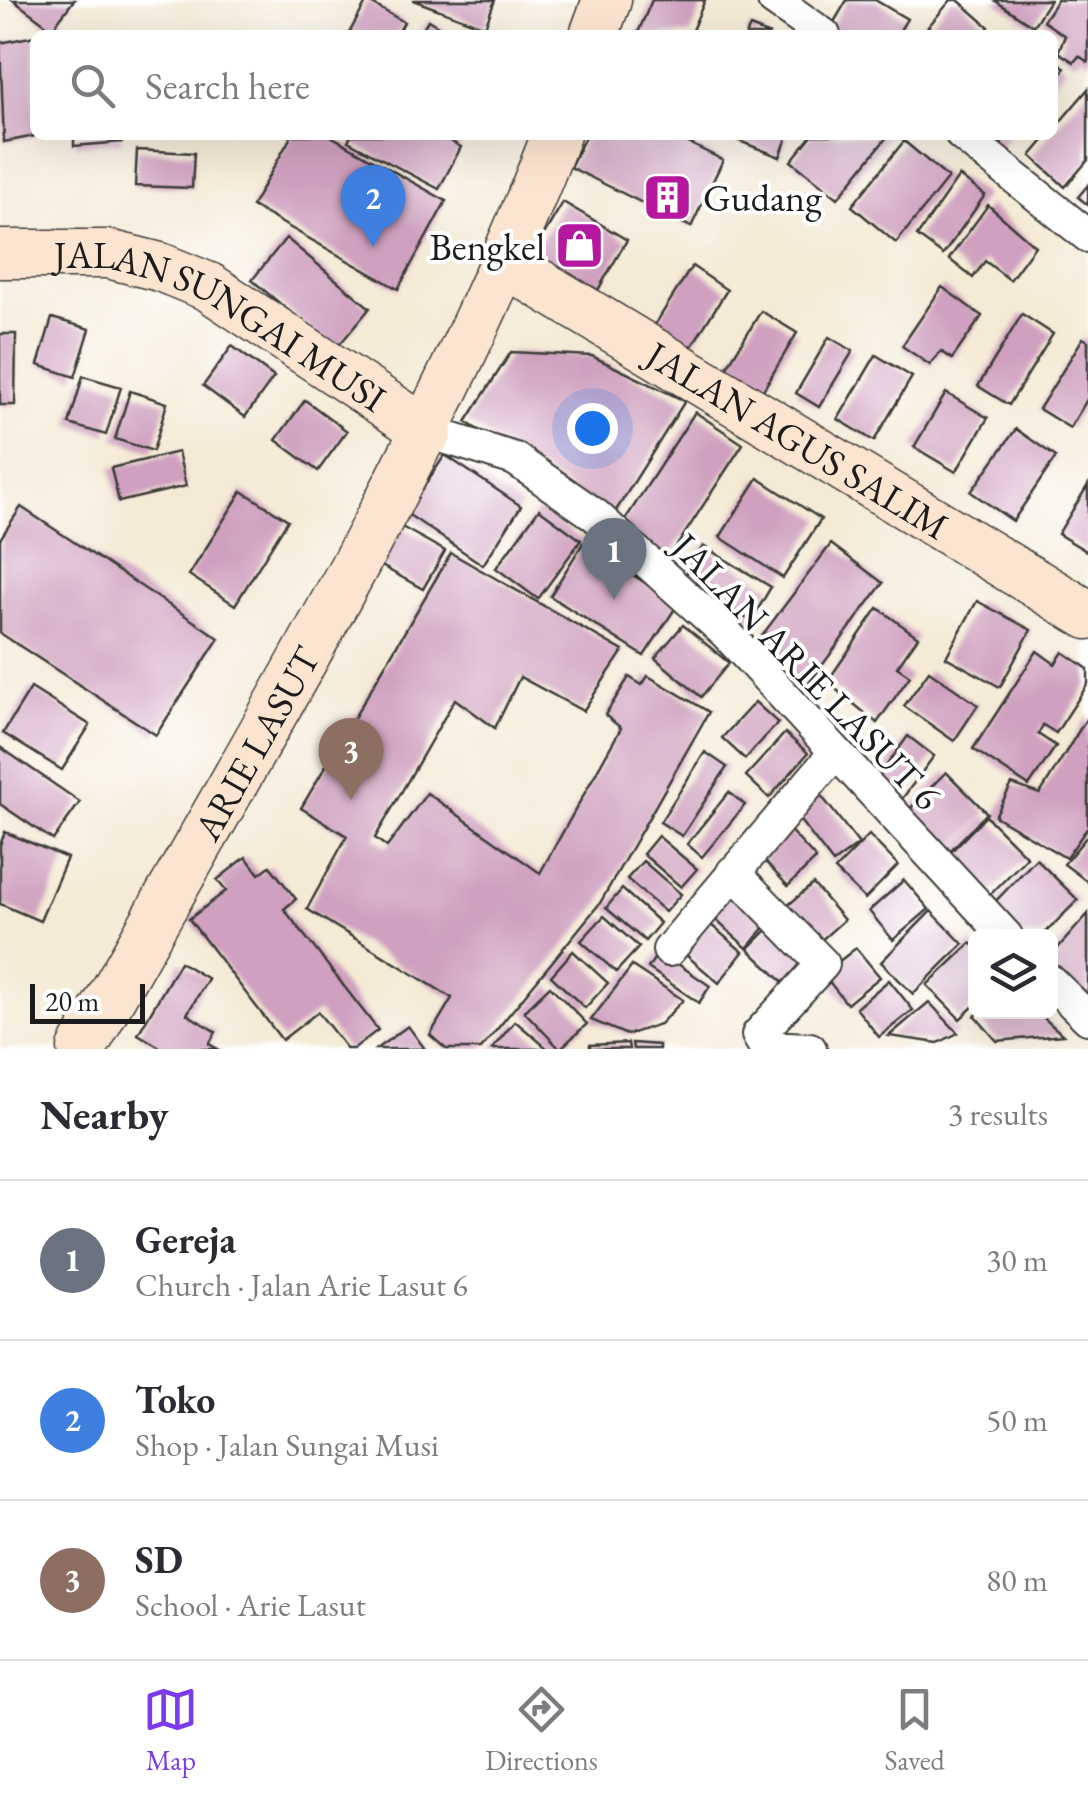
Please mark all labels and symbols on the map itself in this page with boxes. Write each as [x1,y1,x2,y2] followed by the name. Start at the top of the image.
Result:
[340,164,406,247] pin: 2
[642,171,694,223] building icon: Gudang
[703,173,822,222] place label: Gudang
[554,220,606,272] shop icon: Bengkel
[430,222,545,271] place label: Bengkel
[51,230,396,422] street label: JALAN SUNGAI MUSI
[635,328,958,550] street label: JALAN AGUS SALIM
[567,403,618,454] your location
[582,518,646,600] pin: 1
[660,520,952,820] street label: JALAN ARIE LASUT 6
[181,637,331,850] street label: ARIE LASUT
[318,718,384,800] pin: 3
[30,979,145,1024] scale bar

